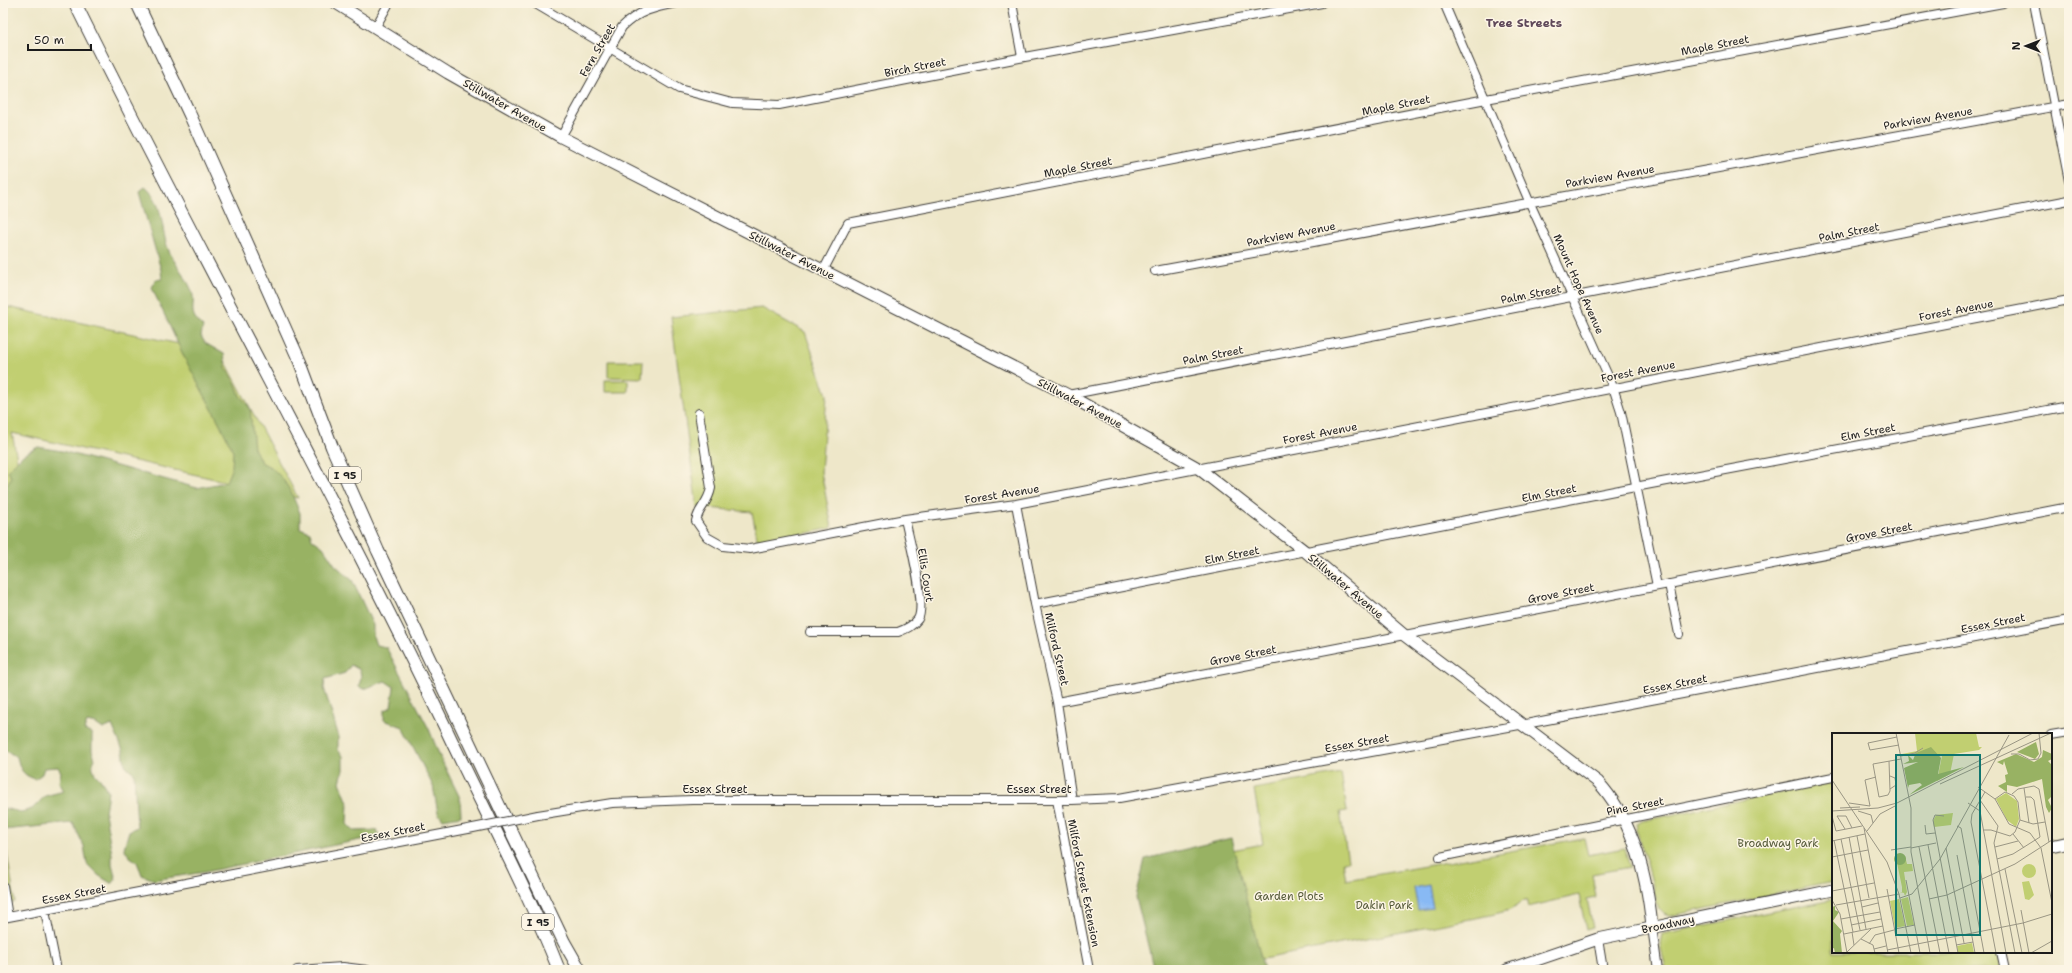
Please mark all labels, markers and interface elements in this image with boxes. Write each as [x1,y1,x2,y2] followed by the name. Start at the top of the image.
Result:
[1486,15,1562,31] district label: Tree Streets
[576,21,619,80] street label: Fern Street
[28,26,91,52] scale bar
[2006,26,2046,66] north arrow
[34,32,64,48] text: 50 m
[1680,32,1751,59] street label: Maple Street
[2009,41,2024,50] text: N
[883,54,947,81] street label: Birch Street
[460,75,549,136] street label: Stillwater Avenue
[1361,92,1432,119] street label: Maple Street
[1882,103,1974,134] street label: Parkview Avenue
[1043,154,1114,181] street label: Maple Street
[1564,161,1656,192] street label: Parkview Avenue
[1245,218,1337,250] street label: Parkview Avenue
[1817,219,1881,246] street label: Palm Street
[746,227,837,284] street label: Stillwater Avenue
[1550,232,1607,337] street label: Mount Hope Avenue
[1499,281,1563,308] street label: Palm Street
[1918,296,1995,325] street label: Forest Avenue
[1181,342,1245,369] street label: Palm Street
[1600,357,1677,386] street label: Forest Avenue
[1035,375,1125,432] street label: Stillwater Avenue
[1282,419,1359,448] street label: Forest Avenue
[1839,420,1897,445] street label: Elm Street
[329,467,361,483] road number: I 95
[964,481,1041,508] street label: Forest Avenue
[1520,481,1578,506] street label: Elm Street
[1845,519,1914,546] street label: Grove Street
[1203,543,1261,568] street label: Elm Street
[914,547,937,603] street label: Ellis Court
[1305,550,1387,622] street label: Stillwater Avenue
[1527,580,1596,607] street label: Grove Street
[1960,610,2027,637] street label: Essex Street
[1041,611,1072,687] street label: Milford Street
[1209,642,1278,669] street label: Grove Street
[1642,671,1709,698] street label: Essex Street
[1324,730,1391,757] street label: Essex Street
[1832,733,2052,953] inset map
[682,782,748,797] street label: Essex Street
[1006,782,1072,797] street label: Essex Street
[1605,794,1665,819] street label: Pine Street
[1064,818,1103,949] street label: Milford Street Extension
[360,819,427,846] street label: Essex Street
[1737,836,1819,851] park label: Broadway Park
[41,881,108,908] street label: Essex Street
[1254,889,1324,904] park label: Garden Plots
[1356,898,1412,913] park label: Dakin Park
[1640,912,1696,937] street label: Broadway
[522,914,554,930] road number: I 95

